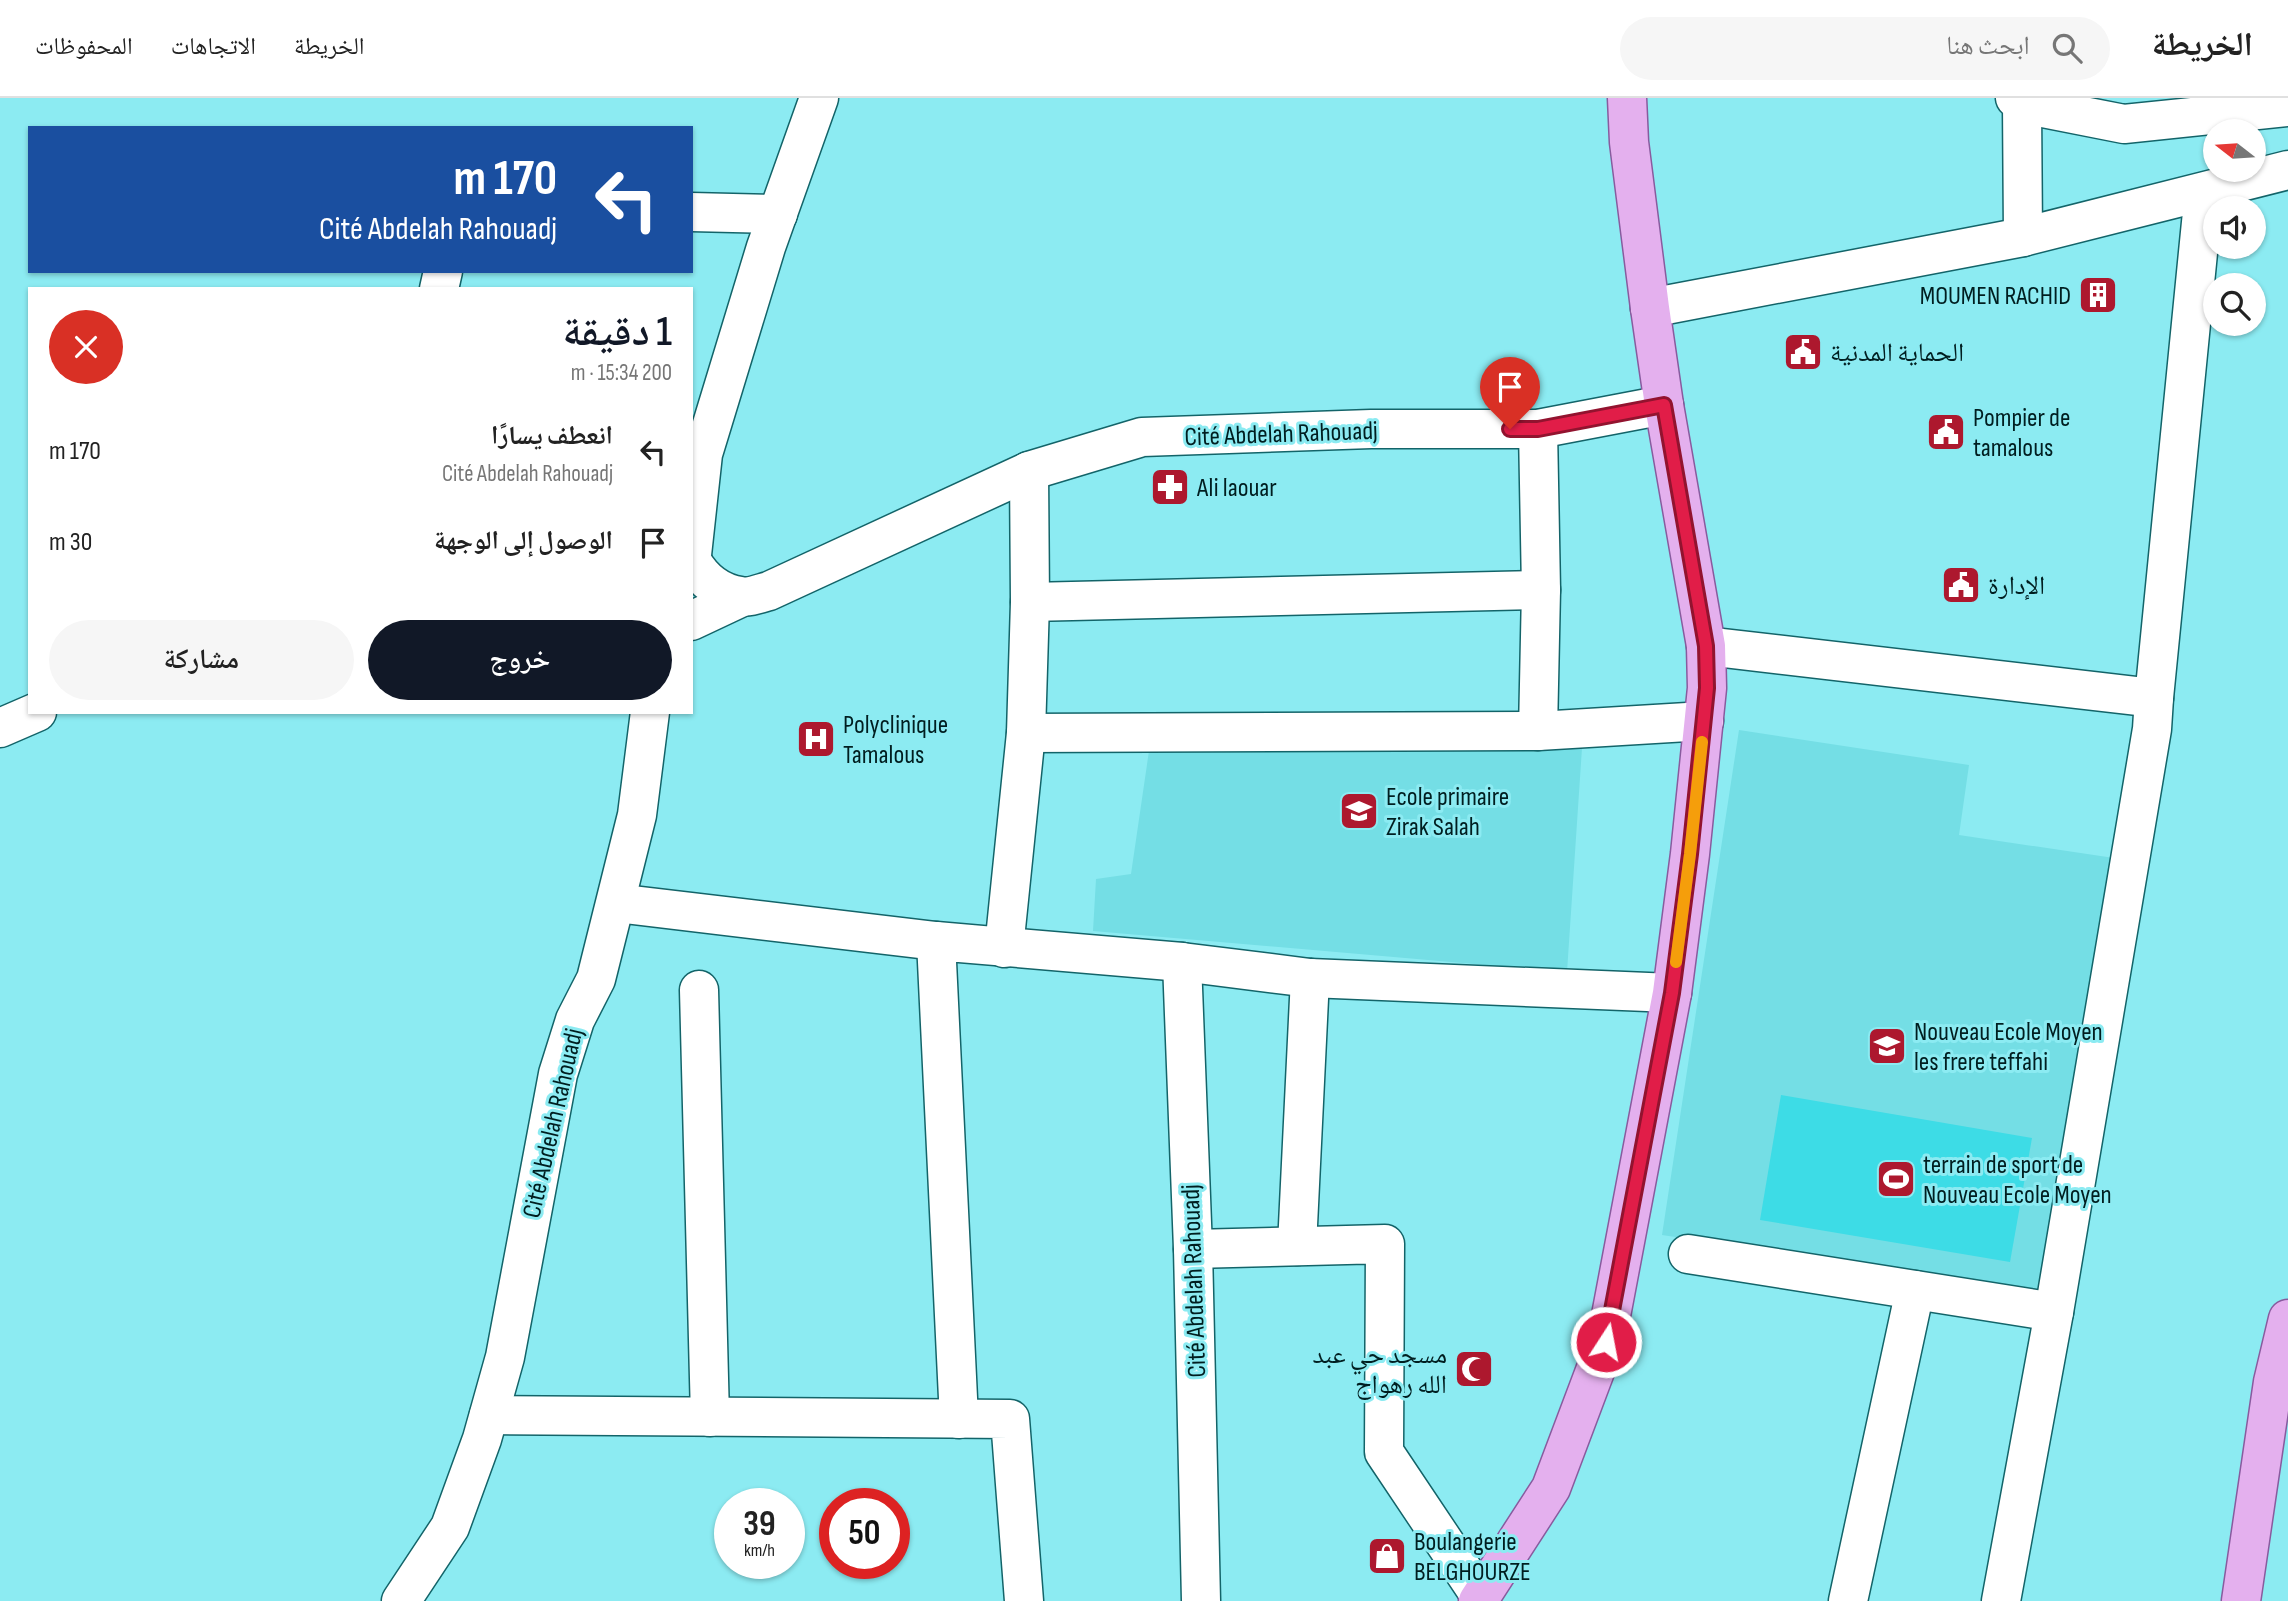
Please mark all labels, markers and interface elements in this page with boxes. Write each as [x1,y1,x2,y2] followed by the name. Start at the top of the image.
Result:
[1620,17,2110,80] search box
[2152,25,2253,65] text: الخريطة
[2048,29,2086,67] icon: search
[1946,31,2030,62] text: ابحث هنا
[35,32,133,61] text: المحفوظات
[171,32,256,61] text: الاتجاهات
[294,32,365,61] text: الخريطة
[2203,119,2266,182] north arrow
[2203,119,2266,336] map controls
[453,150,557,209] text: 170 m
[581,154,672,245] icon: left
[2203,196,2266,259] button: sound
[319,210,557,249] text: Cité Abdelah Rahouadj
[2203,273,2266,336] button: search
[2077,274,2119,316] building icon: MOUMEN RACHID
[1920,281,2071,312] place label: MOUMEN RACHID
[562,307,672,358] text: 1 دقيقة
[49,310,123,384] button: close
[1782,331,1824,373] public building icon: الحماية المدنية
[1830,338,1964,369] place label: الحماية المدنية
[1480,357,1540,429] pin
[571,359,672,387] text: 200 m · 15:34
[1491,368,1529,406] icon: arrive
[1973,403,2070,464] place label: Pompier de tamalous
[1925,411,1967,453] public building icon: Pompier de tamalous
[1184,416,1378,453] street label: Cité Abdelah Rahouadj
[491,421,613,452] text: انعطف يسارًا
[634,433,672,471] icon: left
[49,436,101,467] text: 170 m
[442,460,613,488] text: Cité Abdelah Rahouadj
[1149,466,1191,508] pharmacy icon: Ali laouar
[1196,473,1277,504] place label: Ali laouar
[634,524,672,562] icon: arrive
[434,526,613,557] text: الوصول إلى الوجهة
[49,527,92,558] text: 30 m
[1940,564,1982,606] public building icon: الإدارة
[1988,571,2045,602] place label: الإدارة
[49,620,354,700] button: مشاركة
[368,620,672,700] button: خروج
[843,710,948,771] place label: Polyclinique Tamalous
[795,718,837,760] hospital icon: Polyclinique Tamalous
[1386,782,1509,843] place label: Ecole primaire Zirak Salah
[1338,790,1380,832] school or university icon: Ecole primaire Zirak Salah
[1914,1017,2103,1078] place label: Nouveau Ecole Moyen les frere teffahi
[1866,1025,1908,1067] school or university icon: Nouveau Ecole Moyen les frere teffahi
[517,1026,590,1221] street label: Cité Abdelah Rahouadj
[1923,1150,2112,1211] place label: terrain de sport de Nouveau Ecole Moyen
[1875,1158,1917,1200] sports icon: terrain de sport de Nouveau Ecole Moyen
[1176,1184,1213,1378] street label: Cité Abdelah Rahouadj
[1569,1305,1643,1379] position arrow
[1313,1340,1447,1401] place label: مسجد حي عبد الله رهواج
[1453,1348,1495,1390] mosque icon: مسجد حي عبد الله رهواج
[819,1488,910,1579] speed limit sign: 50
[743,1503,776,1546] text: 39
[1414,1527,1531,1588] place label: Boulangerie BELGHOURZE
[1366,1535,1408,1577] shop icon: Boulangerie BELGHOURZE
[744,1540,775,1561] text: km/h

